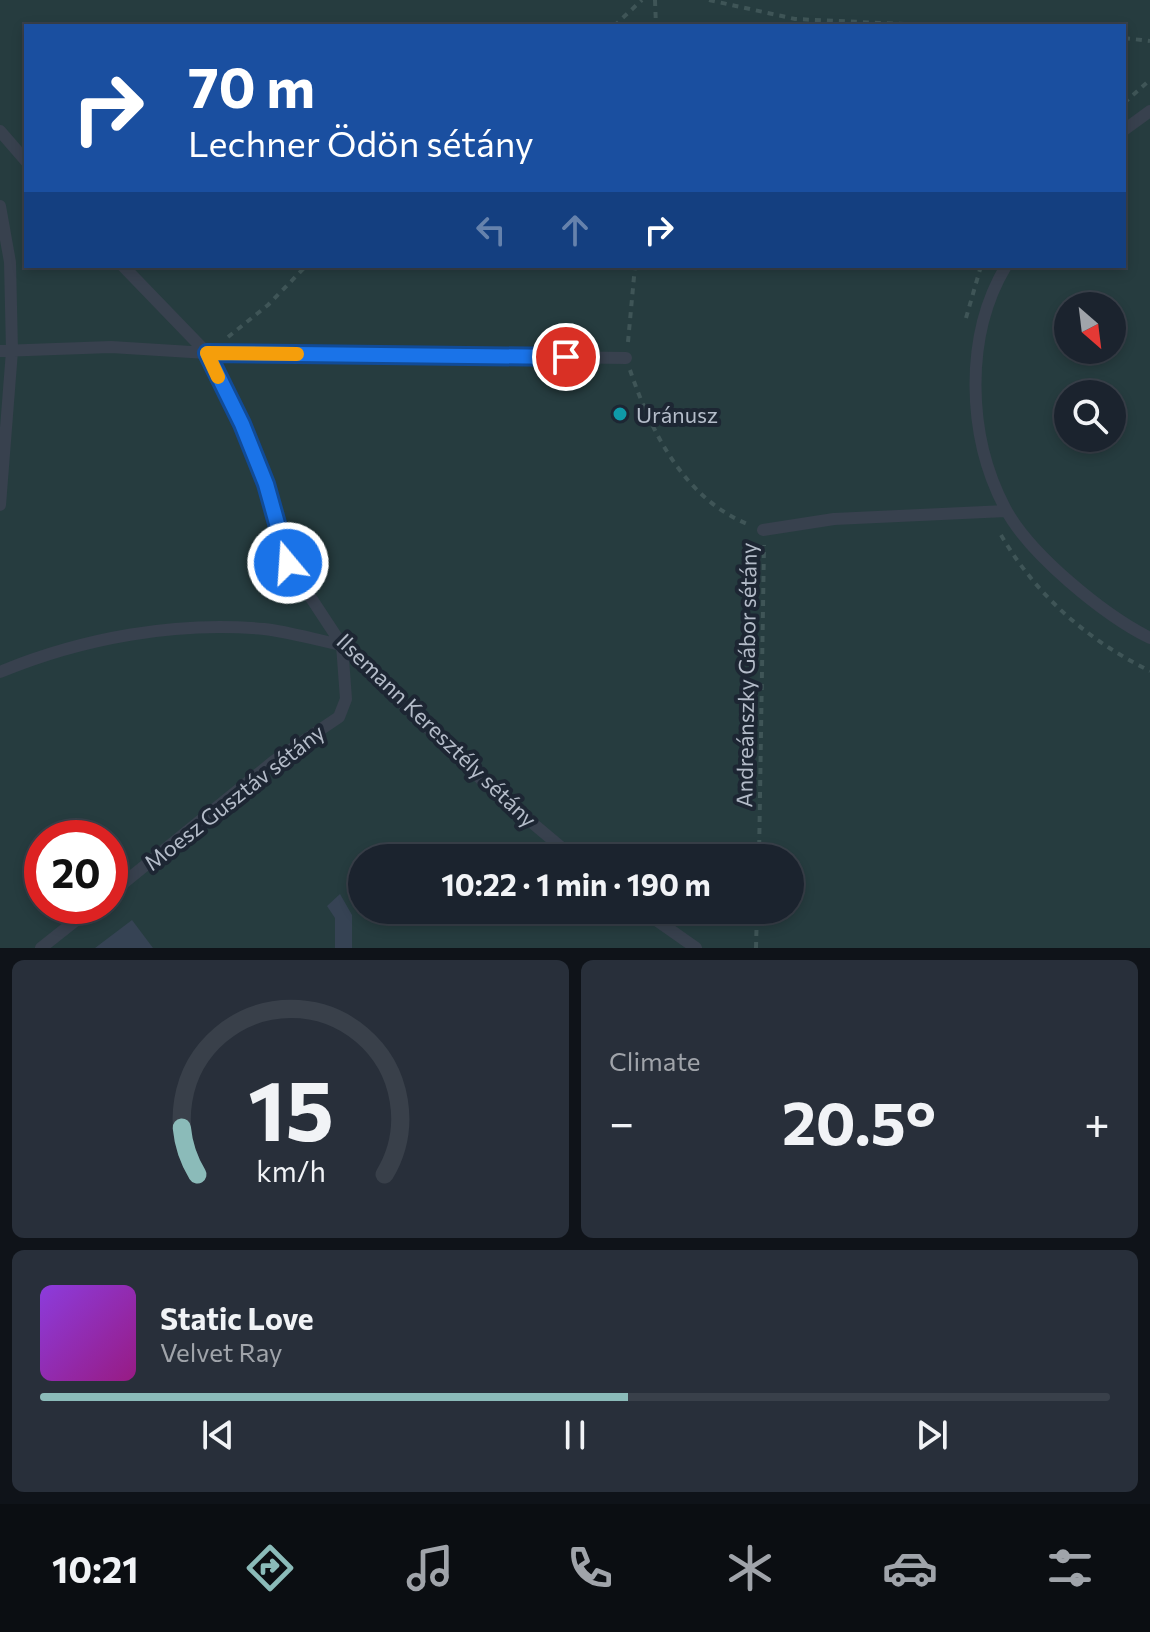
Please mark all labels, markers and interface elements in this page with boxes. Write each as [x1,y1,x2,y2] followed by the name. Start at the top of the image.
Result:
[188,51,315,120] text: 70 m
[56,56,160,160] icon: right
[188,120,534,164] text: Lechner Ödön sétány
[469,208,513,252] icon: left
[553,208,597,252] icon: ahead
[637,208,681,252] icon: right
[1054,292,1126,364] north arrow
[1054,292,1126,452] map controls
[532,323,600,391] pin
[544,335,588,379] icon: arrive
[1054,380,1126,452] button: search
[636,401,718,428] place label: Uránusz
[611,405,629,423] marker: Uránusz
[246,521,330,605] position arrow
[730,542,762,808] street label: Andreánszky Gábor sétány
[331,627,543,833] street label: Ilsemann Keresztély sétány
[138,718,330,876] street label: Moesz Gusztáv sétány
[24,820,128,924] speed limit sign: 20
[441,865,711,902] text: 10:22 · 1 min · 190 m
[609,1045,701,1076] text: Climate
[247,1056,334,1158] text: 15
[782,1084,936,1157] text: 20.5°
[609,1094,634,1148] text: −
[1084,1094,1110,1148] text: +
[256,1153,325,1188] text: km/h
[160,1299,314,1336] text: Static Love
[160,1336,283,1367] text: Velvet Ray
[196,1413,240,1457] icon: previous
[553,1413,597,1457] icon: pause
[910,1413,954,1457] icon: next
[242,1540,298,1596] icon: directions
[402,1540,458,1596] icon: music
[562,1540,618,1596] icon: phone
[722,1540,778,1596] icon: climate
[882,1540,938,1596] icon: car
[1042,1540,1098,1596] icon: filters
[52,1546,138,1590] text: 10:21

